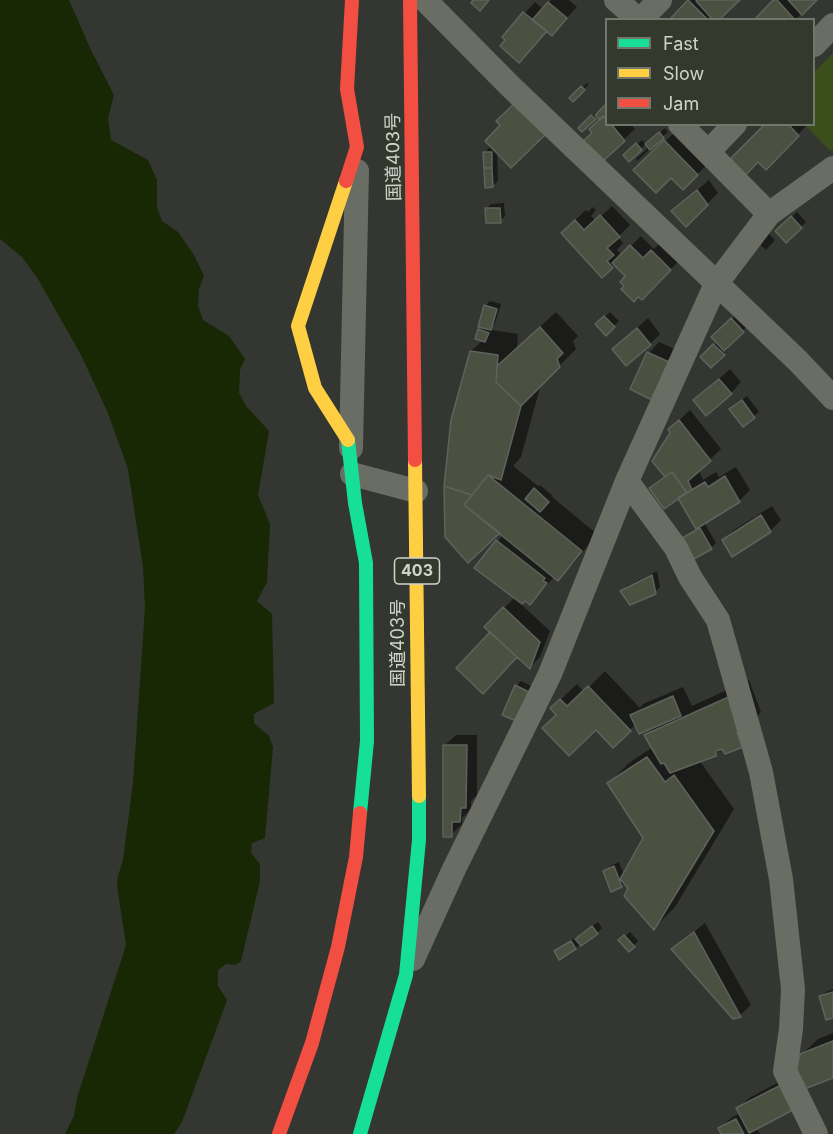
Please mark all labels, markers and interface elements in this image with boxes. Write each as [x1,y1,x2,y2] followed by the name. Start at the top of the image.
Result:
[605,18,815,126] legend
[663,33,699,54] text: Fast
[663,63,704,84] text: Slow
[663,93,699,114] text: Jam
[382,113,406,201] street label: 国道403号
[394,558,440,584] road number: 403
[388,599,410,687] street label: 国道403号

